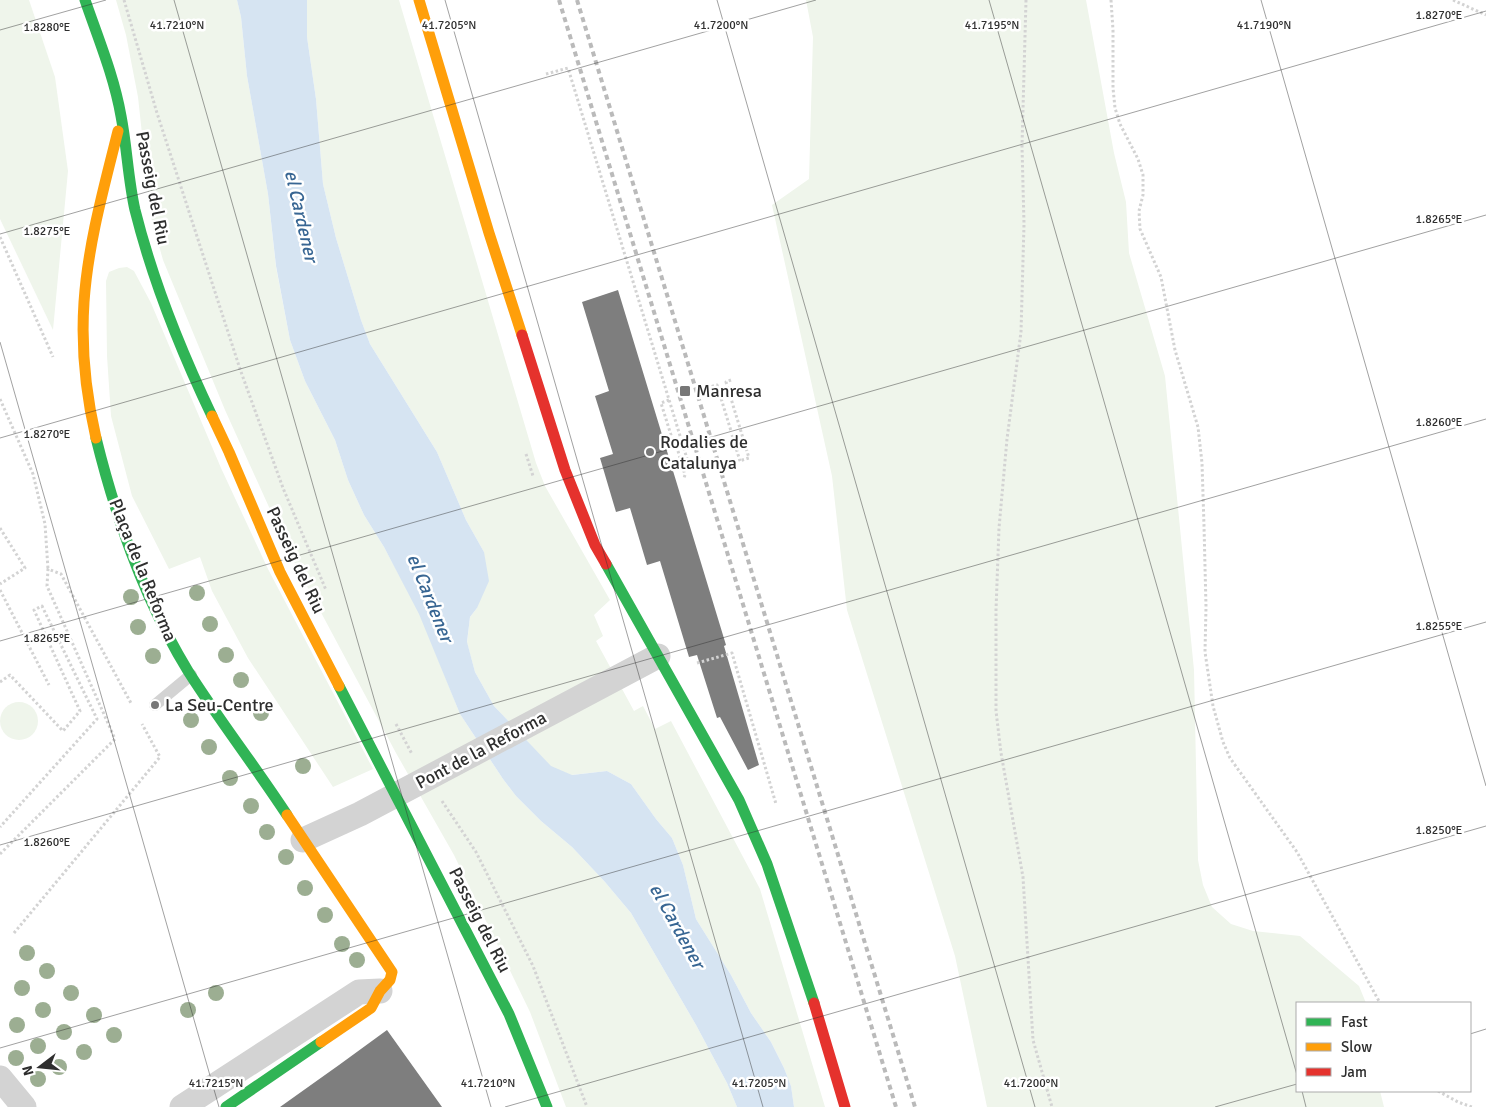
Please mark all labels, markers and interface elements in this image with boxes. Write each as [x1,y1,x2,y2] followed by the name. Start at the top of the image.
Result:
[1416,8,1463,23] text: 1.8270°E
[150,18,204,33] text: 41.7210°N
[422,18,476,33] text: 41.7205°N
[694,18,748,33] text: 41.7200°N
[965,18,1019,33] text: 41.7195°N
[1237,18,1291,33] text: 41.7190°N
[24,20,71,35] text: 1.8280°E
[131,129,175,247] street label: Passeig del Riu
[279,168,324,267] water label: el Cardener
[1416,212,1463,227] text: 1.8265°E
[24,224,71,239] text: 1.8275°E
[696,380,762,402] place label: Manresa
[678,384,692,398] marker: Manresa
[1416,415,1463,430] text: 1.8260°E
[24,427,71,442] text: 1.8270°E
[660,431,748,474] place label: Rodalies de Catalunya
[644,446,656,458] marker: Rodalies de Catalunya
[104,495,182,645] street label: Plaça de la Reforma
[262,503,330,617] street label: Passeig del Riu
[401,550,460,649] water label: el Cardener
[1416,619,1463,634] text: 1.8255°E
[24,631,71,646] text: 1.8265°E
[165,694,274,716] place label: La Seu-Centre
[149,699,161,711] marker: La Seu-Centre
[412,706,550,794] street label: Pont de la Reforma
[1416,823,1463,838] text: 1.8250°E
[24,835,71,850] text: 1.8260°E
[444,864,516,976] street label: Passeig del Riu
[644,879,712,975] water label: el Cardener
[1296,1002,1471,1092] legend
[1341,1013,1368,1031] text: Fast
[1341,1038,1372,1056] text: Slow
[15,1042,65,1092] north arrow
[18,1063,37,1077] text: N
[1341,1063,1367,1081] text: Jam
[189,1076,243,1091] text: 41.7215°N
[461,1076,515,1091] text: 41.7210°N
[732,1076,786,1091] text: 41.7205°N
[1004,1076,1058,1091] text: 41.7200°N

